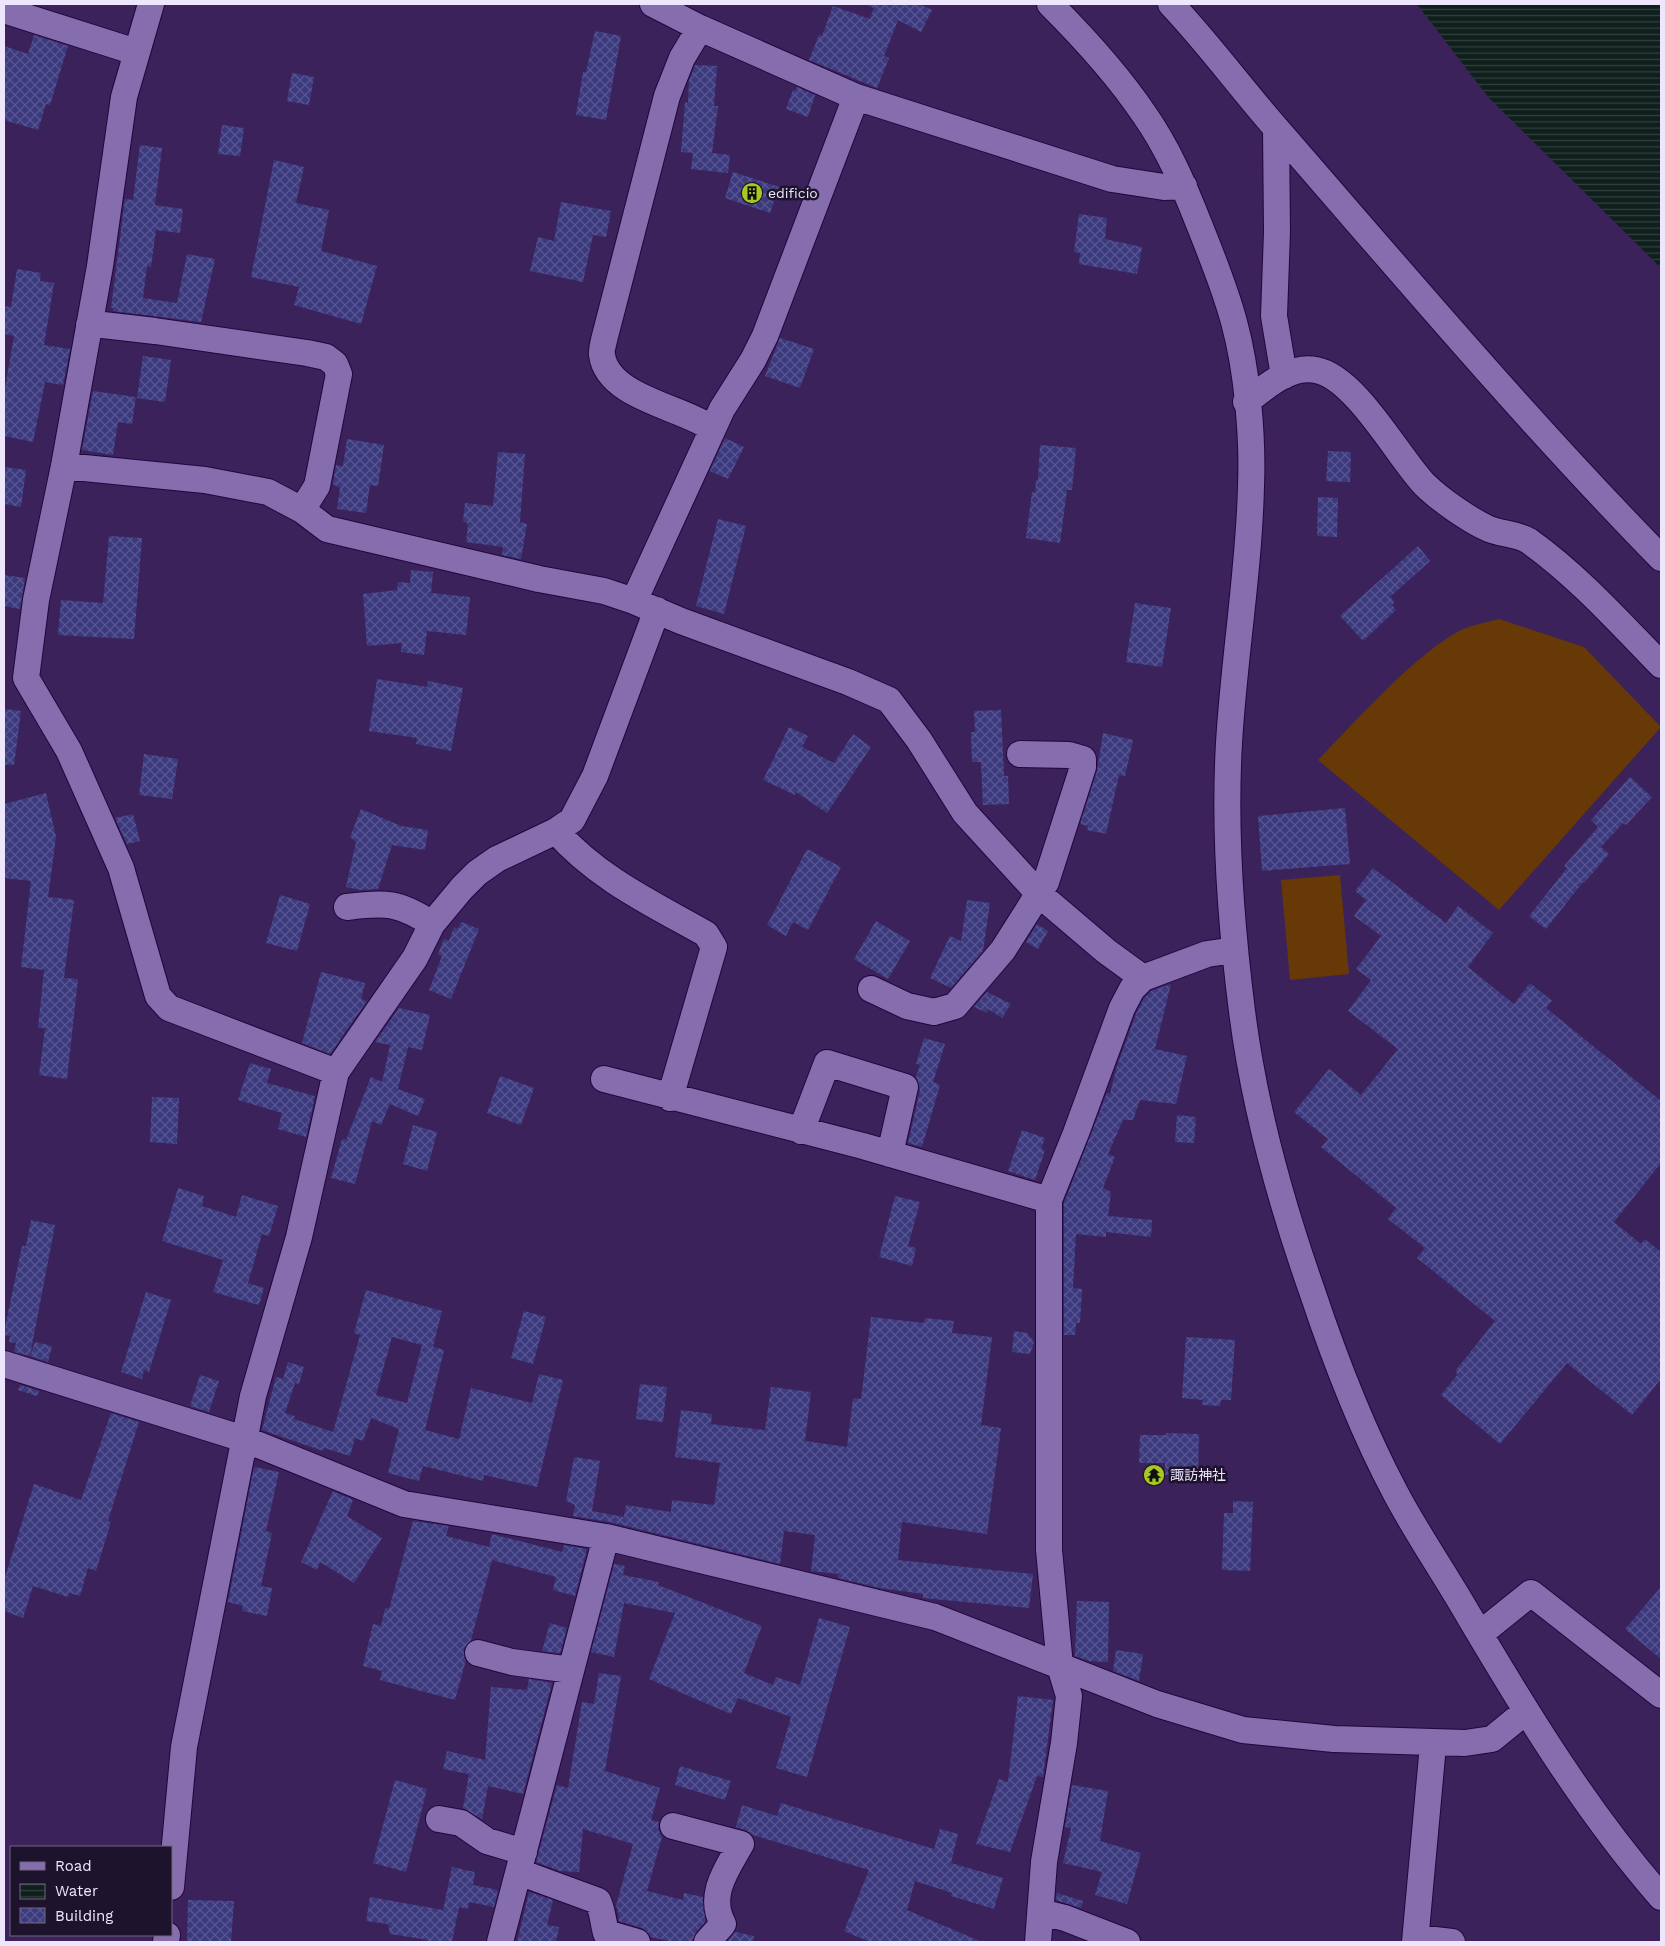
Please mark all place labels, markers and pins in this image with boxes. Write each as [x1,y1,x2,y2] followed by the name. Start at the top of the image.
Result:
[740,181,764,205] building icon: edificio
[768,185,818,201] place label: edificio
[1142,1463,1166,1487] temple icon: 諏訪神社
[1170,1467,1226,1483] place label: 諏訪神社

